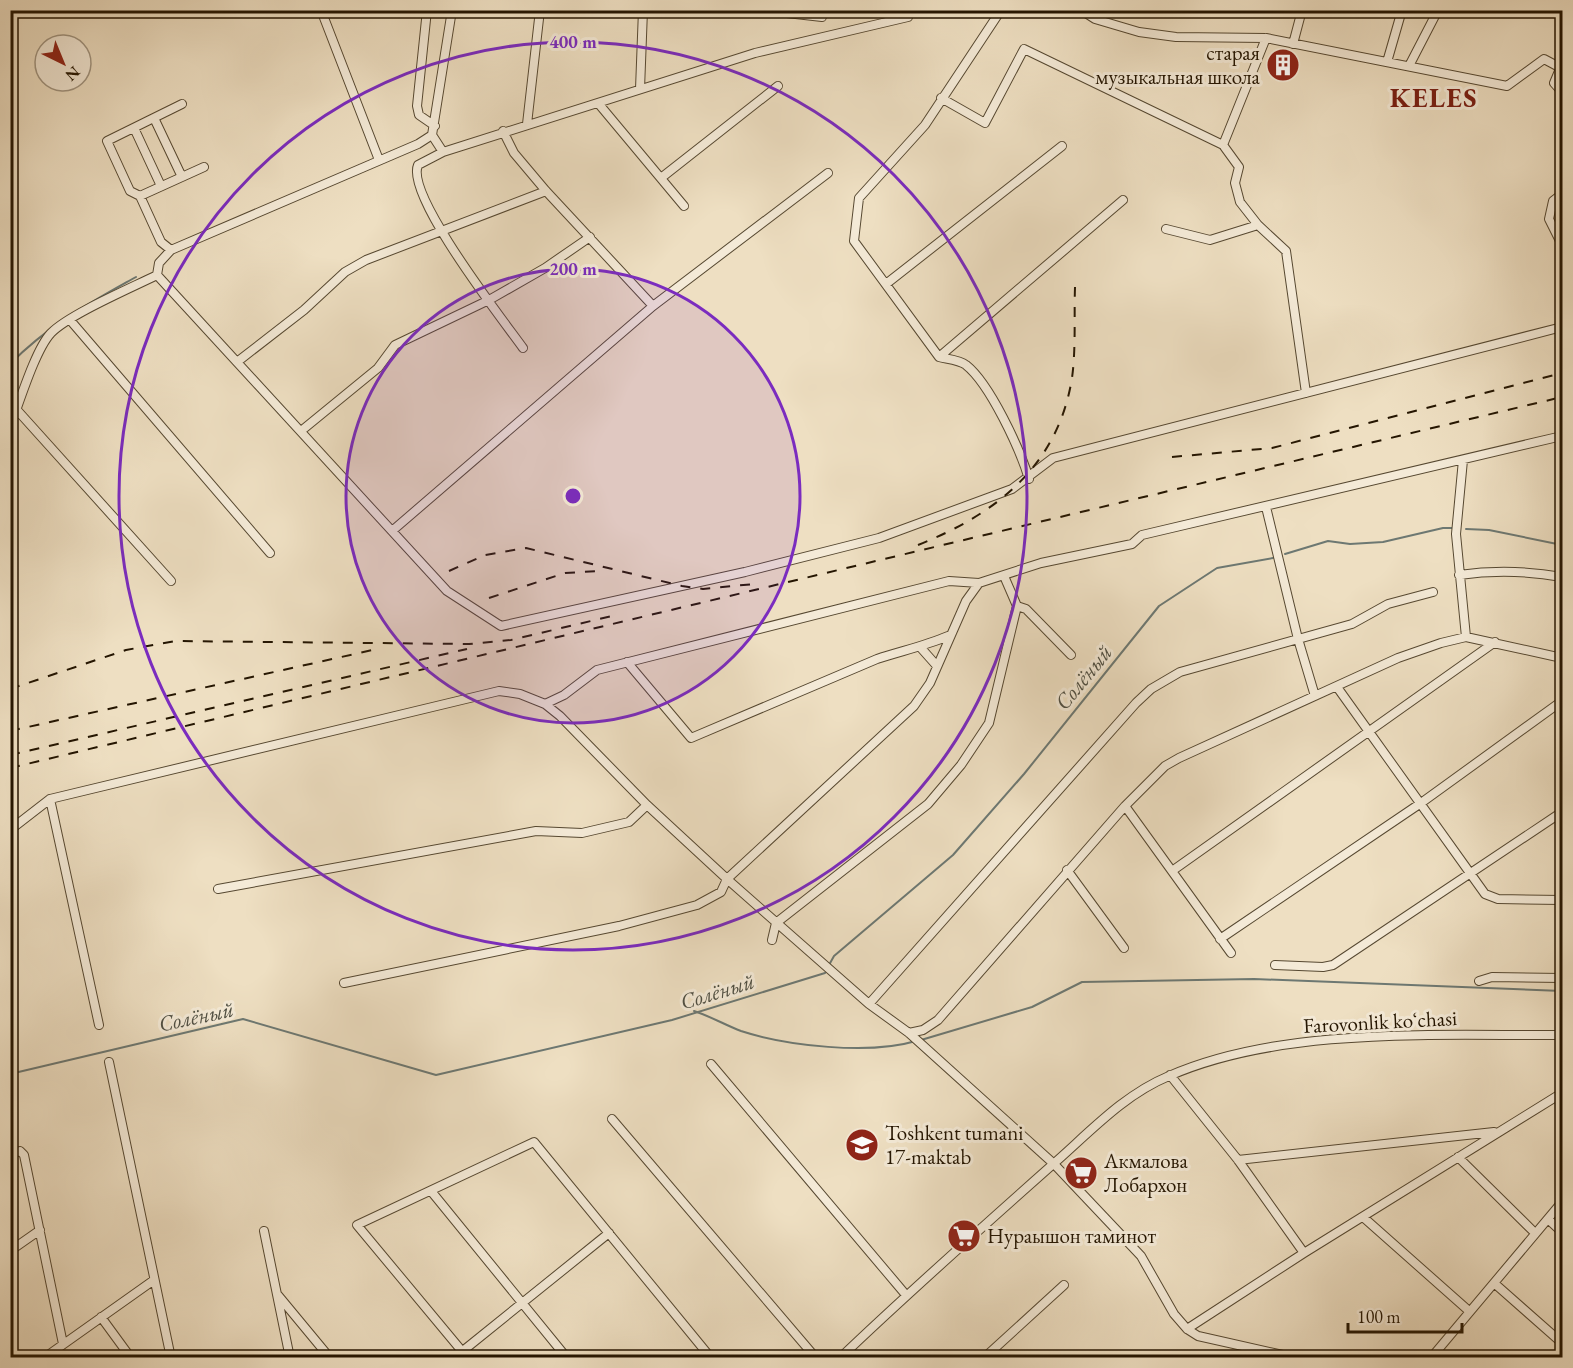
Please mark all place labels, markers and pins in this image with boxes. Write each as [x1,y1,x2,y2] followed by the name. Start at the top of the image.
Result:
[1095,39,1261,90] place label: старая музыкальная школа
[1265,47,1301,83] building icon: старая музыкальная школа
[563,486,583,506] centre of rings
[885,1119,1023,1170] place label: Toshkent tumani 17-maktab
[844,1127,880,1163] school or university icon: Toshkent tumani 17-maktab
[1103,1147,1188,1198] place label: Акмалова Лобархон
[1063,1155,1099,1191] supermarket icon: Акмалова Лобархон
[946,1218,982,1254] supermarket icon: Нураышон таминот
[987,1222,1157,1249] place label: Нураышон таминот

